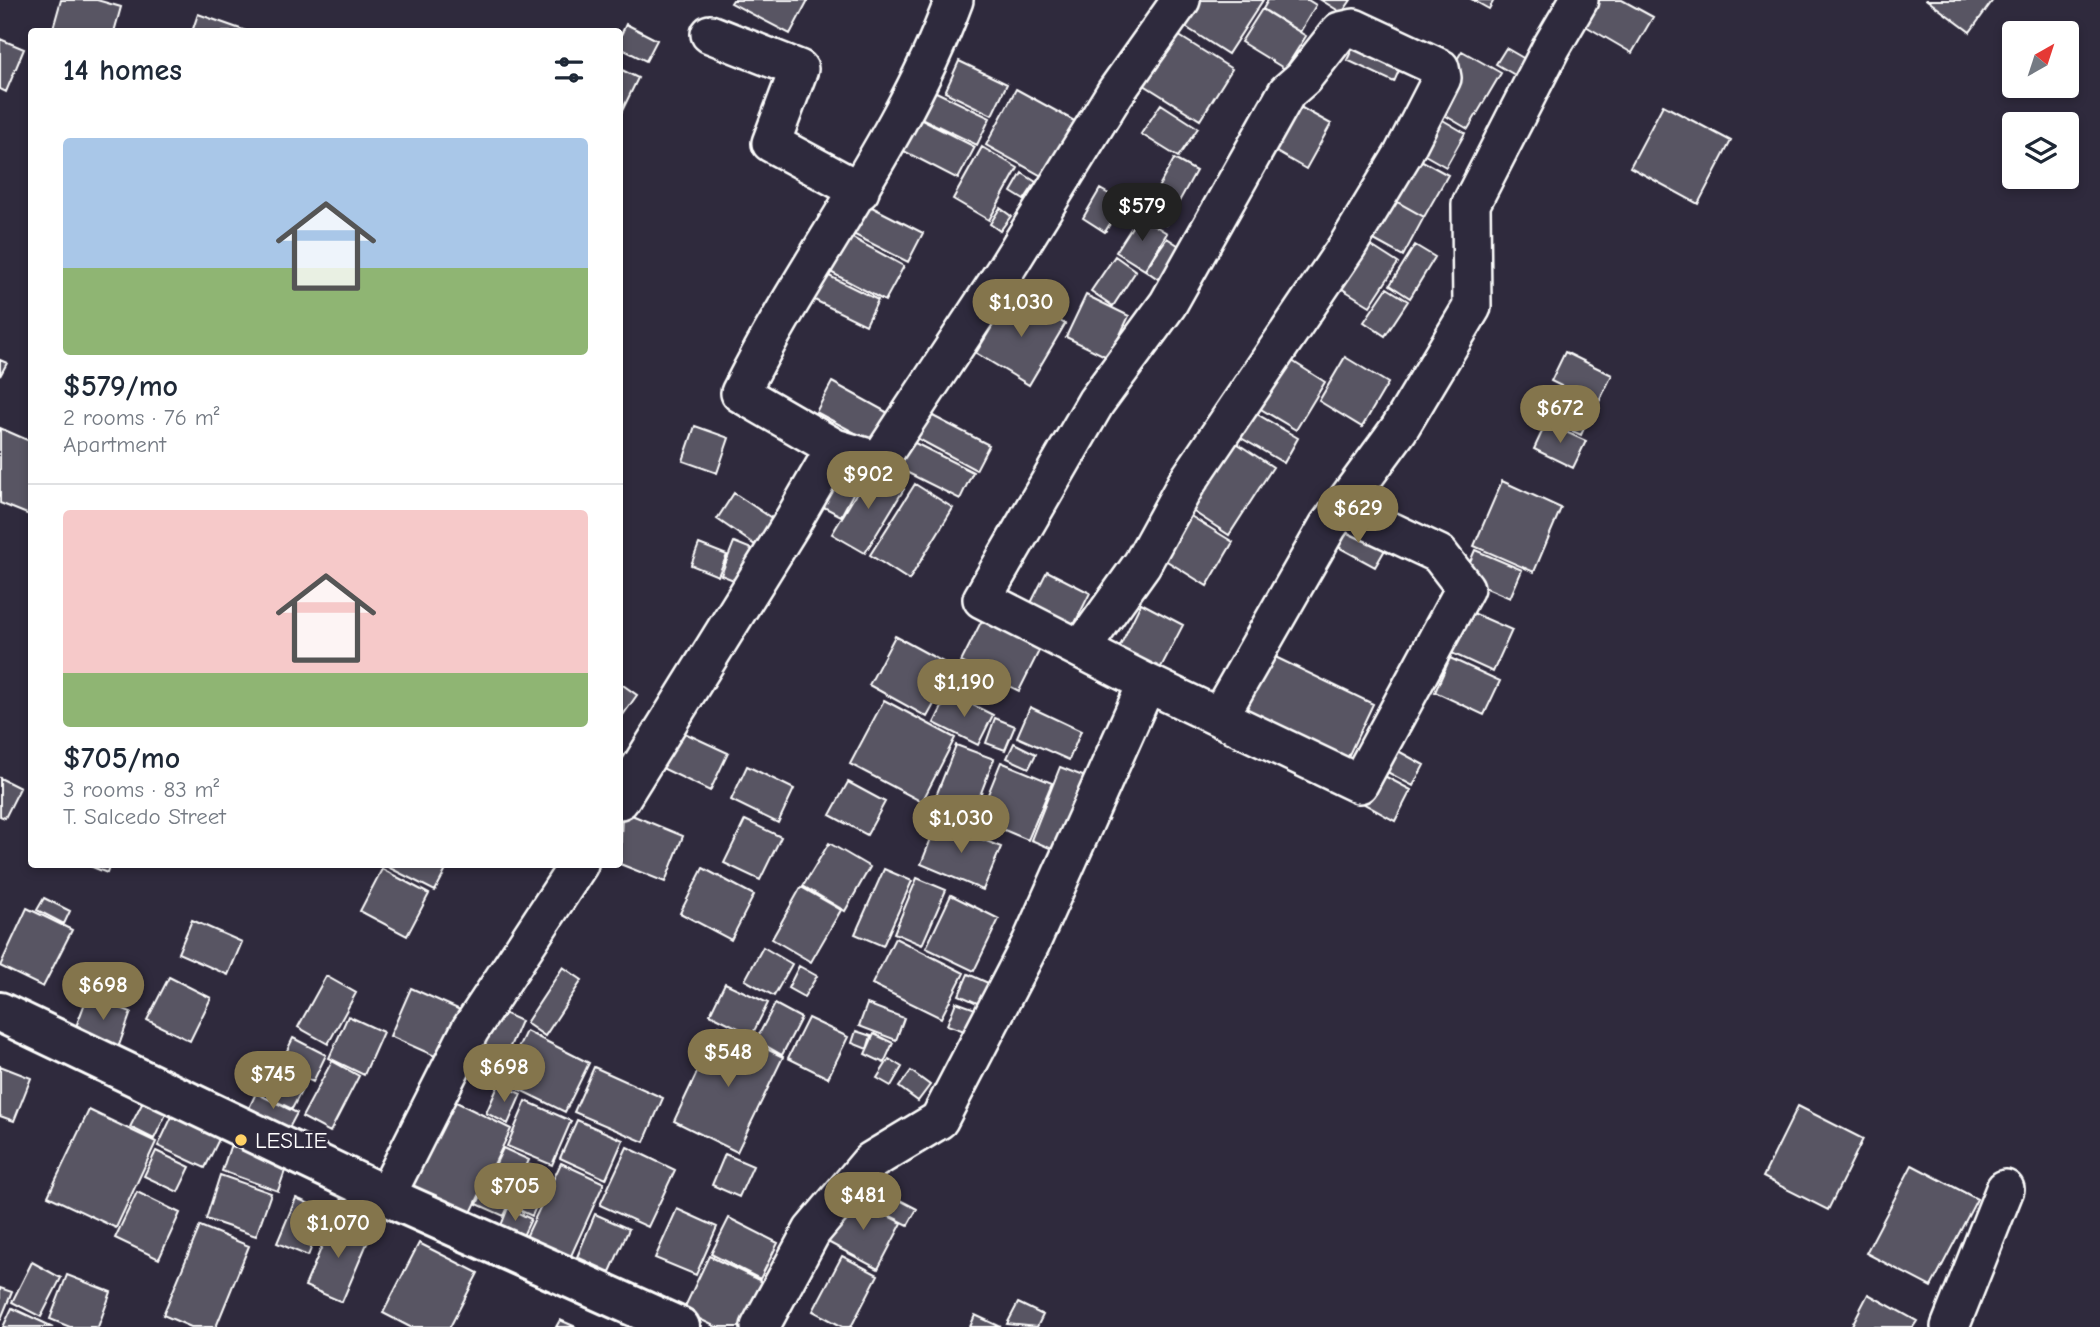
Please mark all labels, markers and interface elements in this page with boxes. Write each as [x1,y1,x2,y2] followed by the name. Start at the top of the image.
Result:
[2002,21,2079,98] north arrow
[2002,21,2079,189] map controls
[550,51,588,89] icon: filters
[63,53,182,88] text: 14 homes
[2002,112,2079,189] button: layers
[263,183,389,309] icon: home
[1101,184,1183,243] pin: $579
[1118,192,1166,219] text: $579
[964,280,1078,339] pin: $1,030
[989,288,1053,315] text: $1,030
[63,369,178,404] text: $579/mo
[1519,386,1601,445] pin: $672
[1536,394,1584,421] text: $672
[63,404,219,431] text: 2 rooms · 76 m²
[63,431,166,458] text: Apartment
[827,452,909,511] pin: $902
[843,460,893,487] text: $902
[1317,486,1399,545] pin: $629
[1333,494,1383,521] text: $629
[263,555,389,681] icon: home
[907,660,1021,719] pin: $1,190
[933,668,995,695] text: $1,190
[63,741,180,776] text: $705/mo
[63,776,219,803] text: 3 rooms · 83 m²
[904,796,1018,855] pin: $1,030
[63,803,226,830] text: T. Salcedo Street
[929,804,993,831] text: $1,030
[62,962,144,1022] pin: $698
[78,971,128,998] text: $698
[687,1030,769,1089] pin: $548
[704,1038,752,1065] text: $548
[463,1044,545,1104] pin: $698
[232,1052,314,1111] pin: $745
[479,1053,529,1080] text: $698
[250,1060,296,1087] text: $745
[255,1127,328,1154] place label: LESLIE
[233,1132,249,1148] marker: LESLIE
[474,1164,556,1223] pin: $705
[490,1172,540,1199] text: $705
[822,1172,904,1232] pin: $481
[840,1181,886,1208] text: $481
[281,1200,395,1260] pin: $1,070
[306,1209,370,1236] text: $1,070

